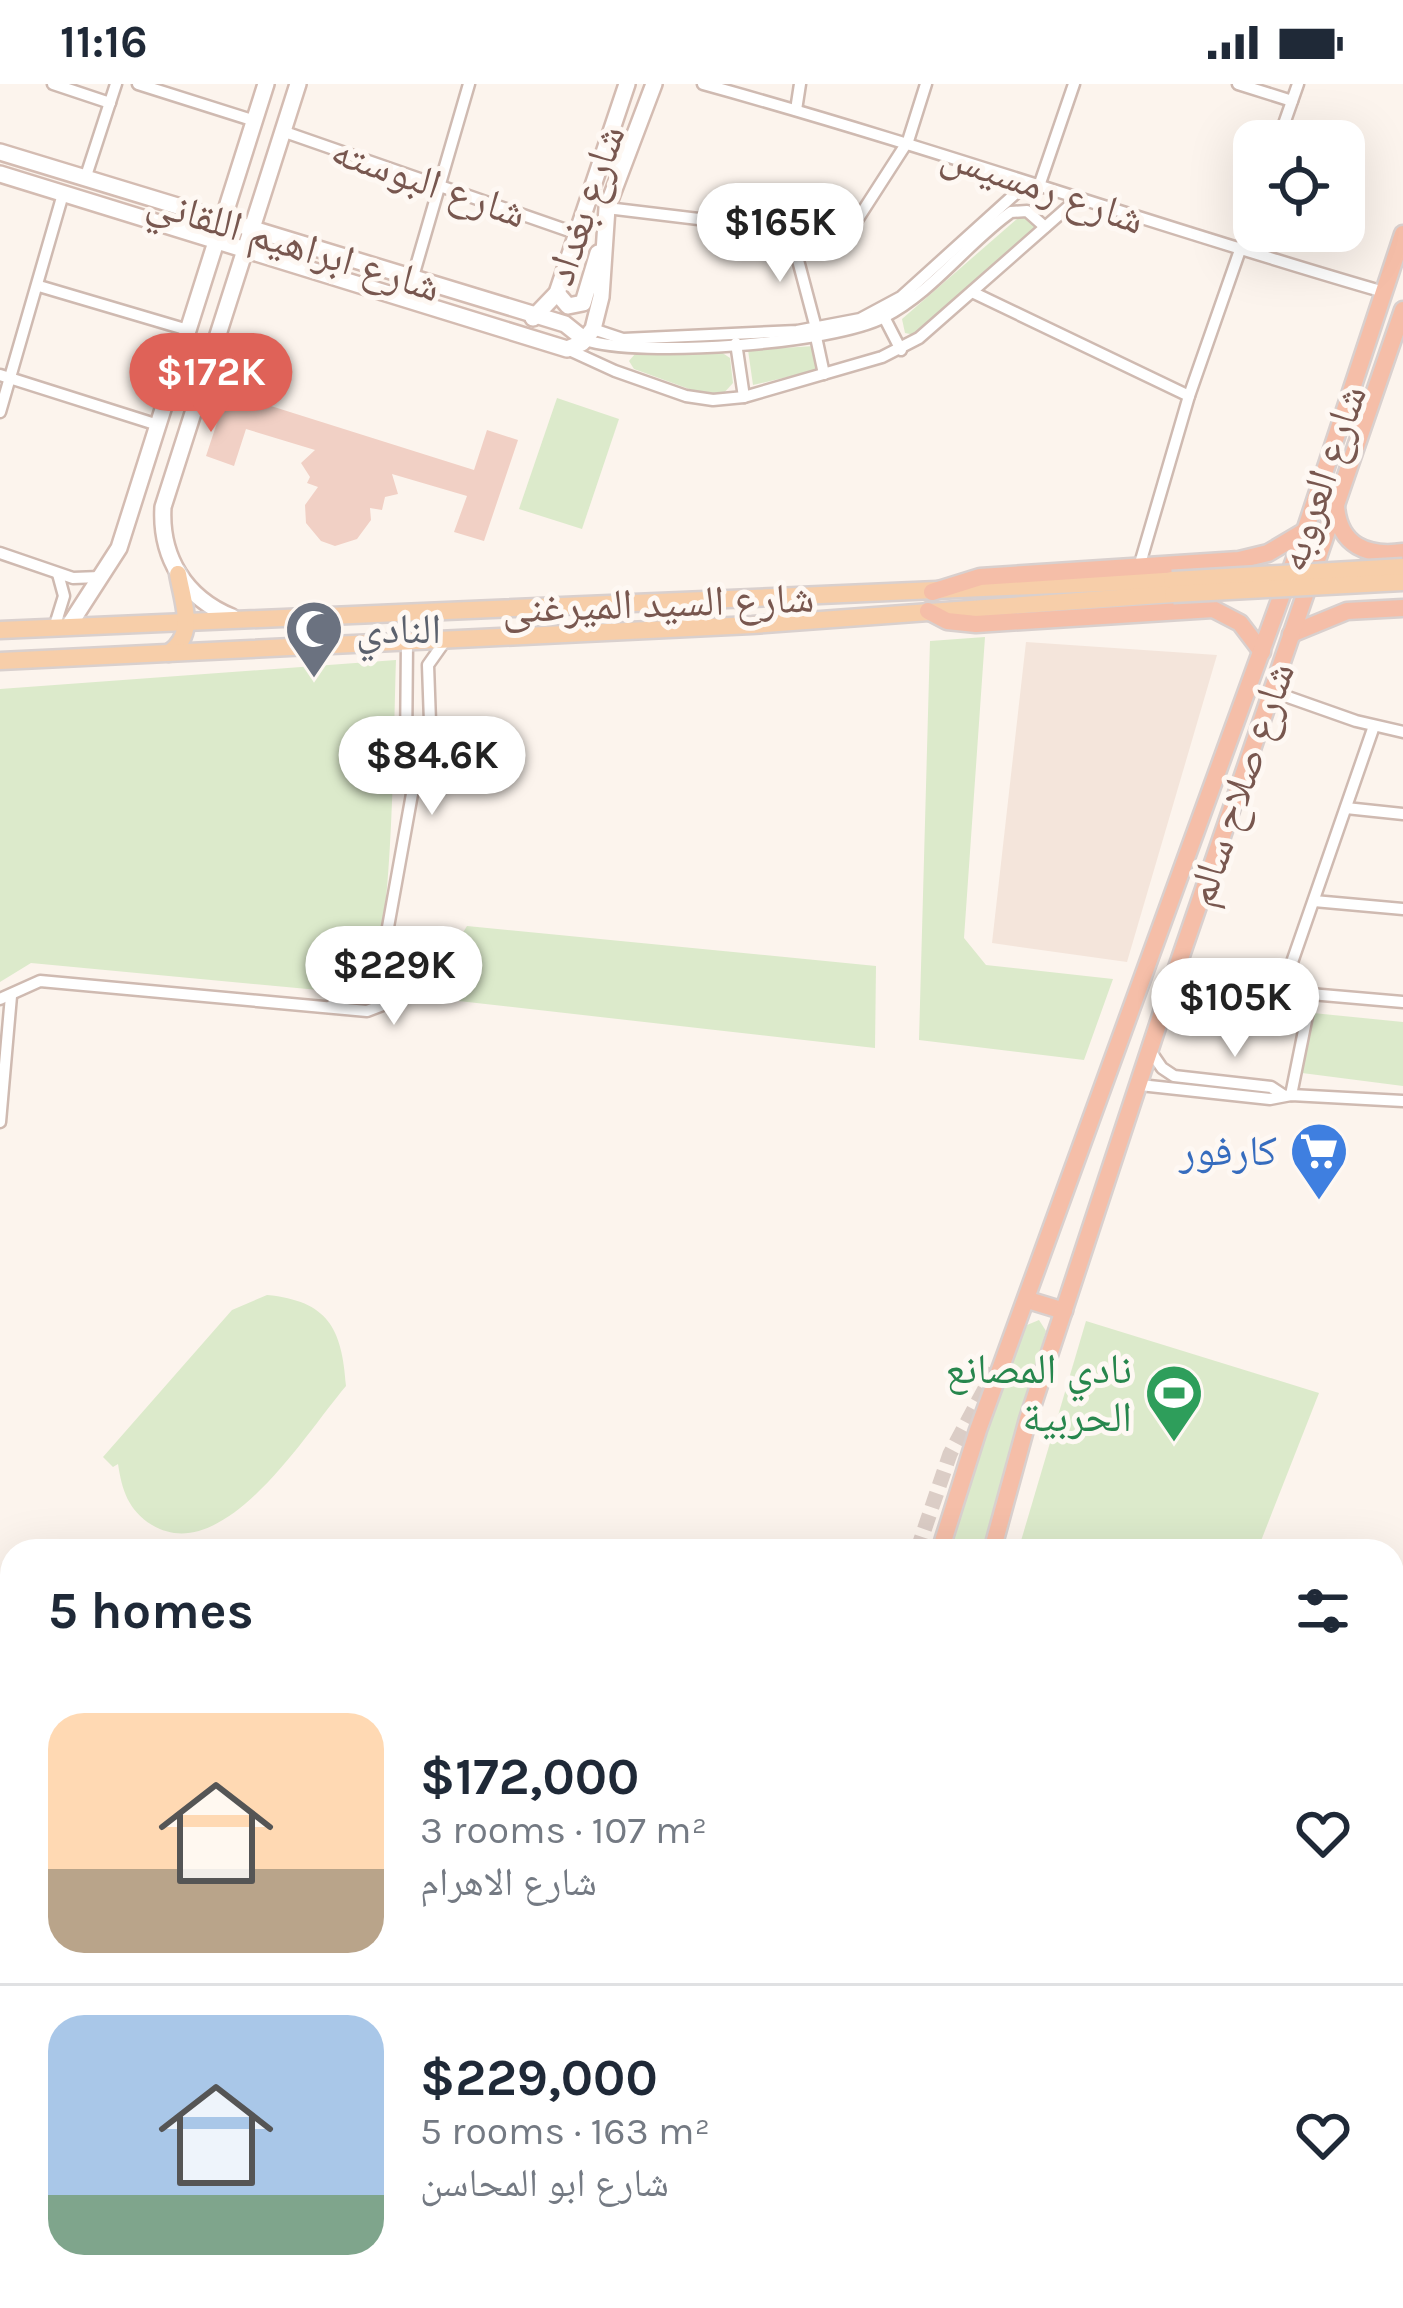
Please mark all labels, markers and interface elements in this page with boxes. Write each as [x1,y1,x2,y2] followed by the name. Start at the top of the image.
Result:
[60,16,148,68] text: 11:16
[534,118,637,292] street label: شارع بغداد
[1233,120,1365,252] map controls
[1233,120,1365,252] button: locate
[325,125,533,240] street label: شارع البوسته
[935,129,1151,246] street label: شارع رمسيس
[139,176,446,320] street label: شارع ابراهيم اللقاني
[696,183,864,285] pin: $165K
[724,199,836,245] text: $165K
[127,333,295,435] pin: $172K
[156,349,266,395] text: $172K
[1267,378,1378,578] street label: شارع العروبه
[501,573,815,634] street label: شارع السيد الميرغنى
[283,598,345,680] mosque icon: النادي
[356,604,441,662] place label: النادي
[1175,656,1307,913] street label: شارع صلاح سالم
[334,716,530,818] pin: $84.6K
[366,732,498,778] text: $84.6K
[310,926,478,1028] pin: $229K
[332,942,456,988] text: $229K
[1151,958,1319,1060] pin: $105K
[1178,974,1292,1020] text: $105K
[1288,1120,1350,1202] supermarket icon: كارفور
[1178,1126,1277,1176] place label: كارفور
[945,1344,1132,1442] place label: نادي المصانع الحربية
[1143,1362,1205,1444] sports icon: نادي المصانع الحربية
[1290,1578,1356,1644] icon: filters
[48,1581,254,1641] text: 5 homes
[420,1747,639,1807] text: $172,000
[144,1761,288,1905] icon: home
[1290,1800,1356,1866] icon: heart
[420,1807,707,1853] text: 3 rooms · 107 m²
[420,1859,597,1905] text: شارع الاهرام
[420,2048,658,2108] text: $229,000
[144,2063,288,2207] icon: home
[1290,2102,1356,2168] icon: heart
[420,2108,710,2154] text: 5 rooms · 163 m²
[420,2160,669,2206] text: شارع ابو المحاسن

